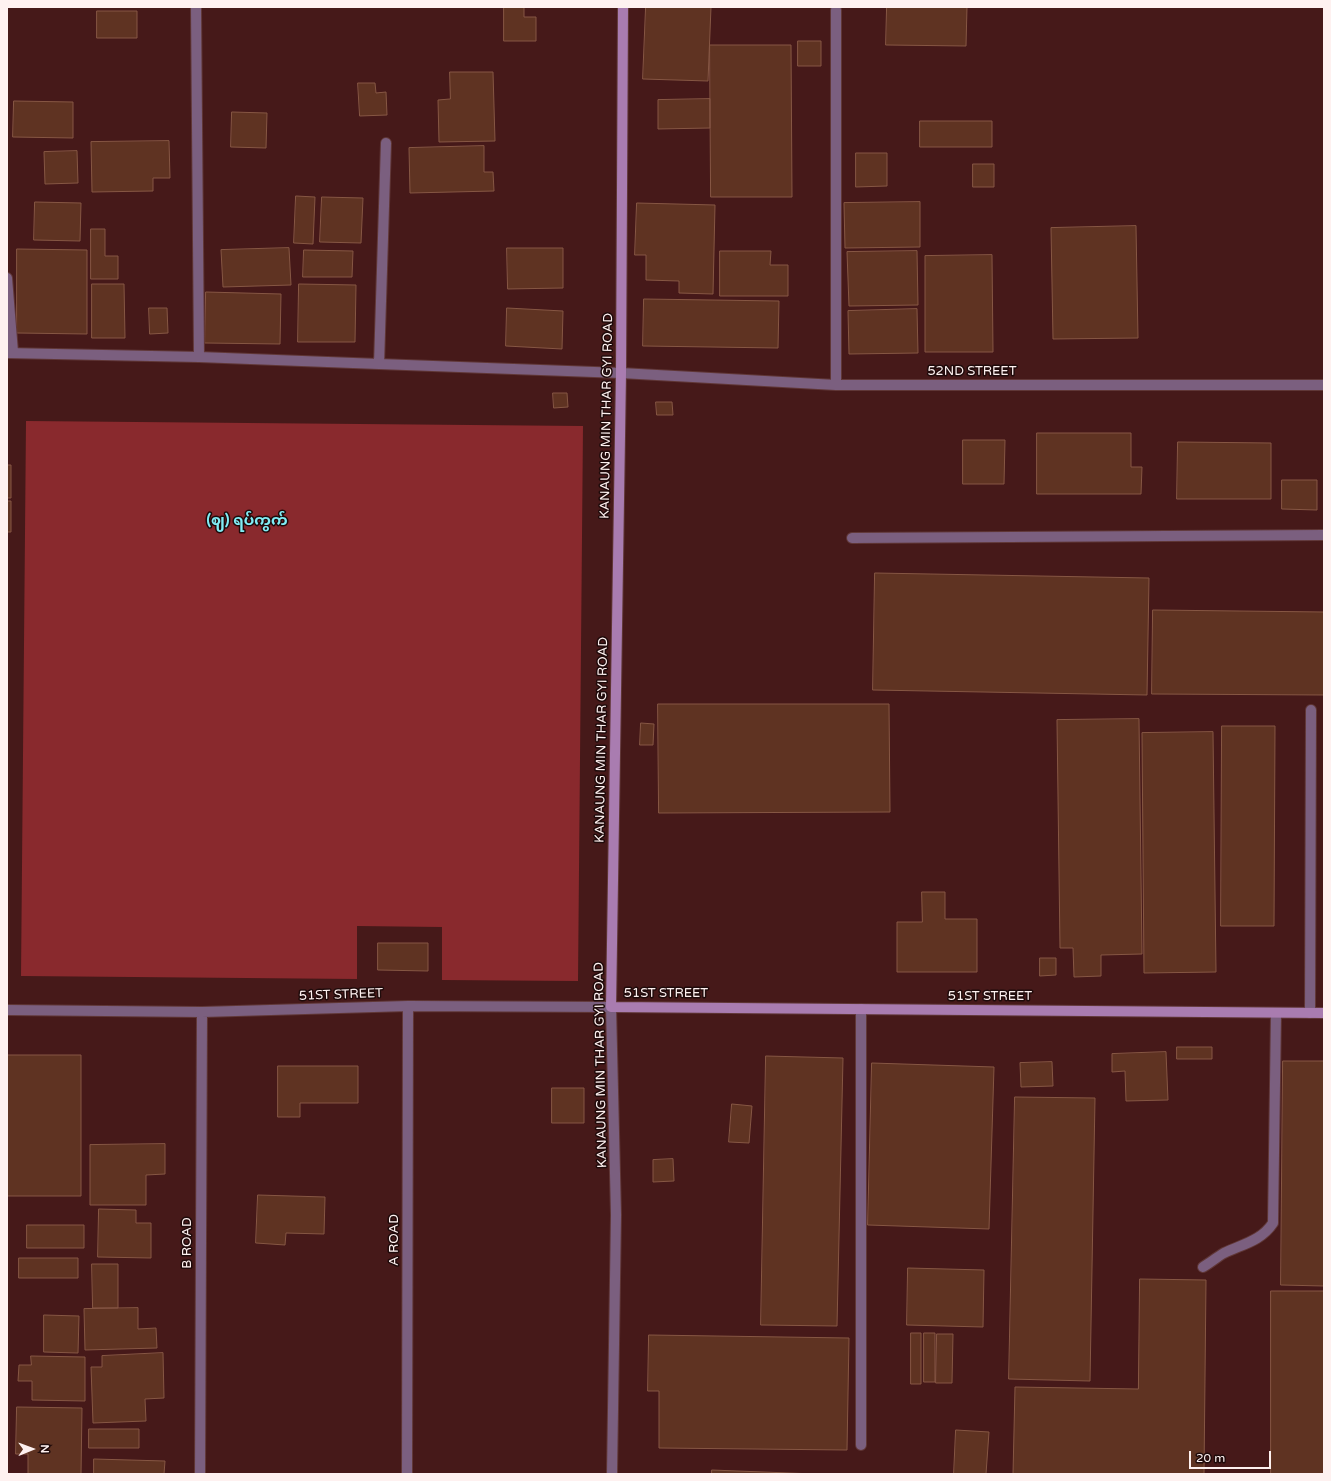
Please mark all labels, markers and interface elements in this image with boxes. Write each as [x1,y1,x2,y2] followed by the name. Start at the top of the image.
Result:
[597,313,617,519] street label: KANAUNG MIN THAR GYI ROAD
[927,364,1017,380] street label: 52ND STREET
[206,512,288,530] district label: (ဈ) ရပ်ကွက်
[592,637,612,843] street label: KANAUNG MIN THAR GYI ROAD
[591,962,611,1168] street label: KANAUNG MIN THAR GYI ROAD
[299,986,383,1004] street label: 51ST STREET
[624,986,708,1002] street label: 51ST STREET
[948,989,1032,1005] street label: 51ST STREET
[387,1214,403,1266] street label: A ROAD
[180,1217,196,1269] street label: B ROAD
[12,1429,52,1469] north arrow
[1191,1443,1273,1469] scale bar
[38,1444,51,1453] text: N
[1196,1451,1225,1465] text: 20 m

